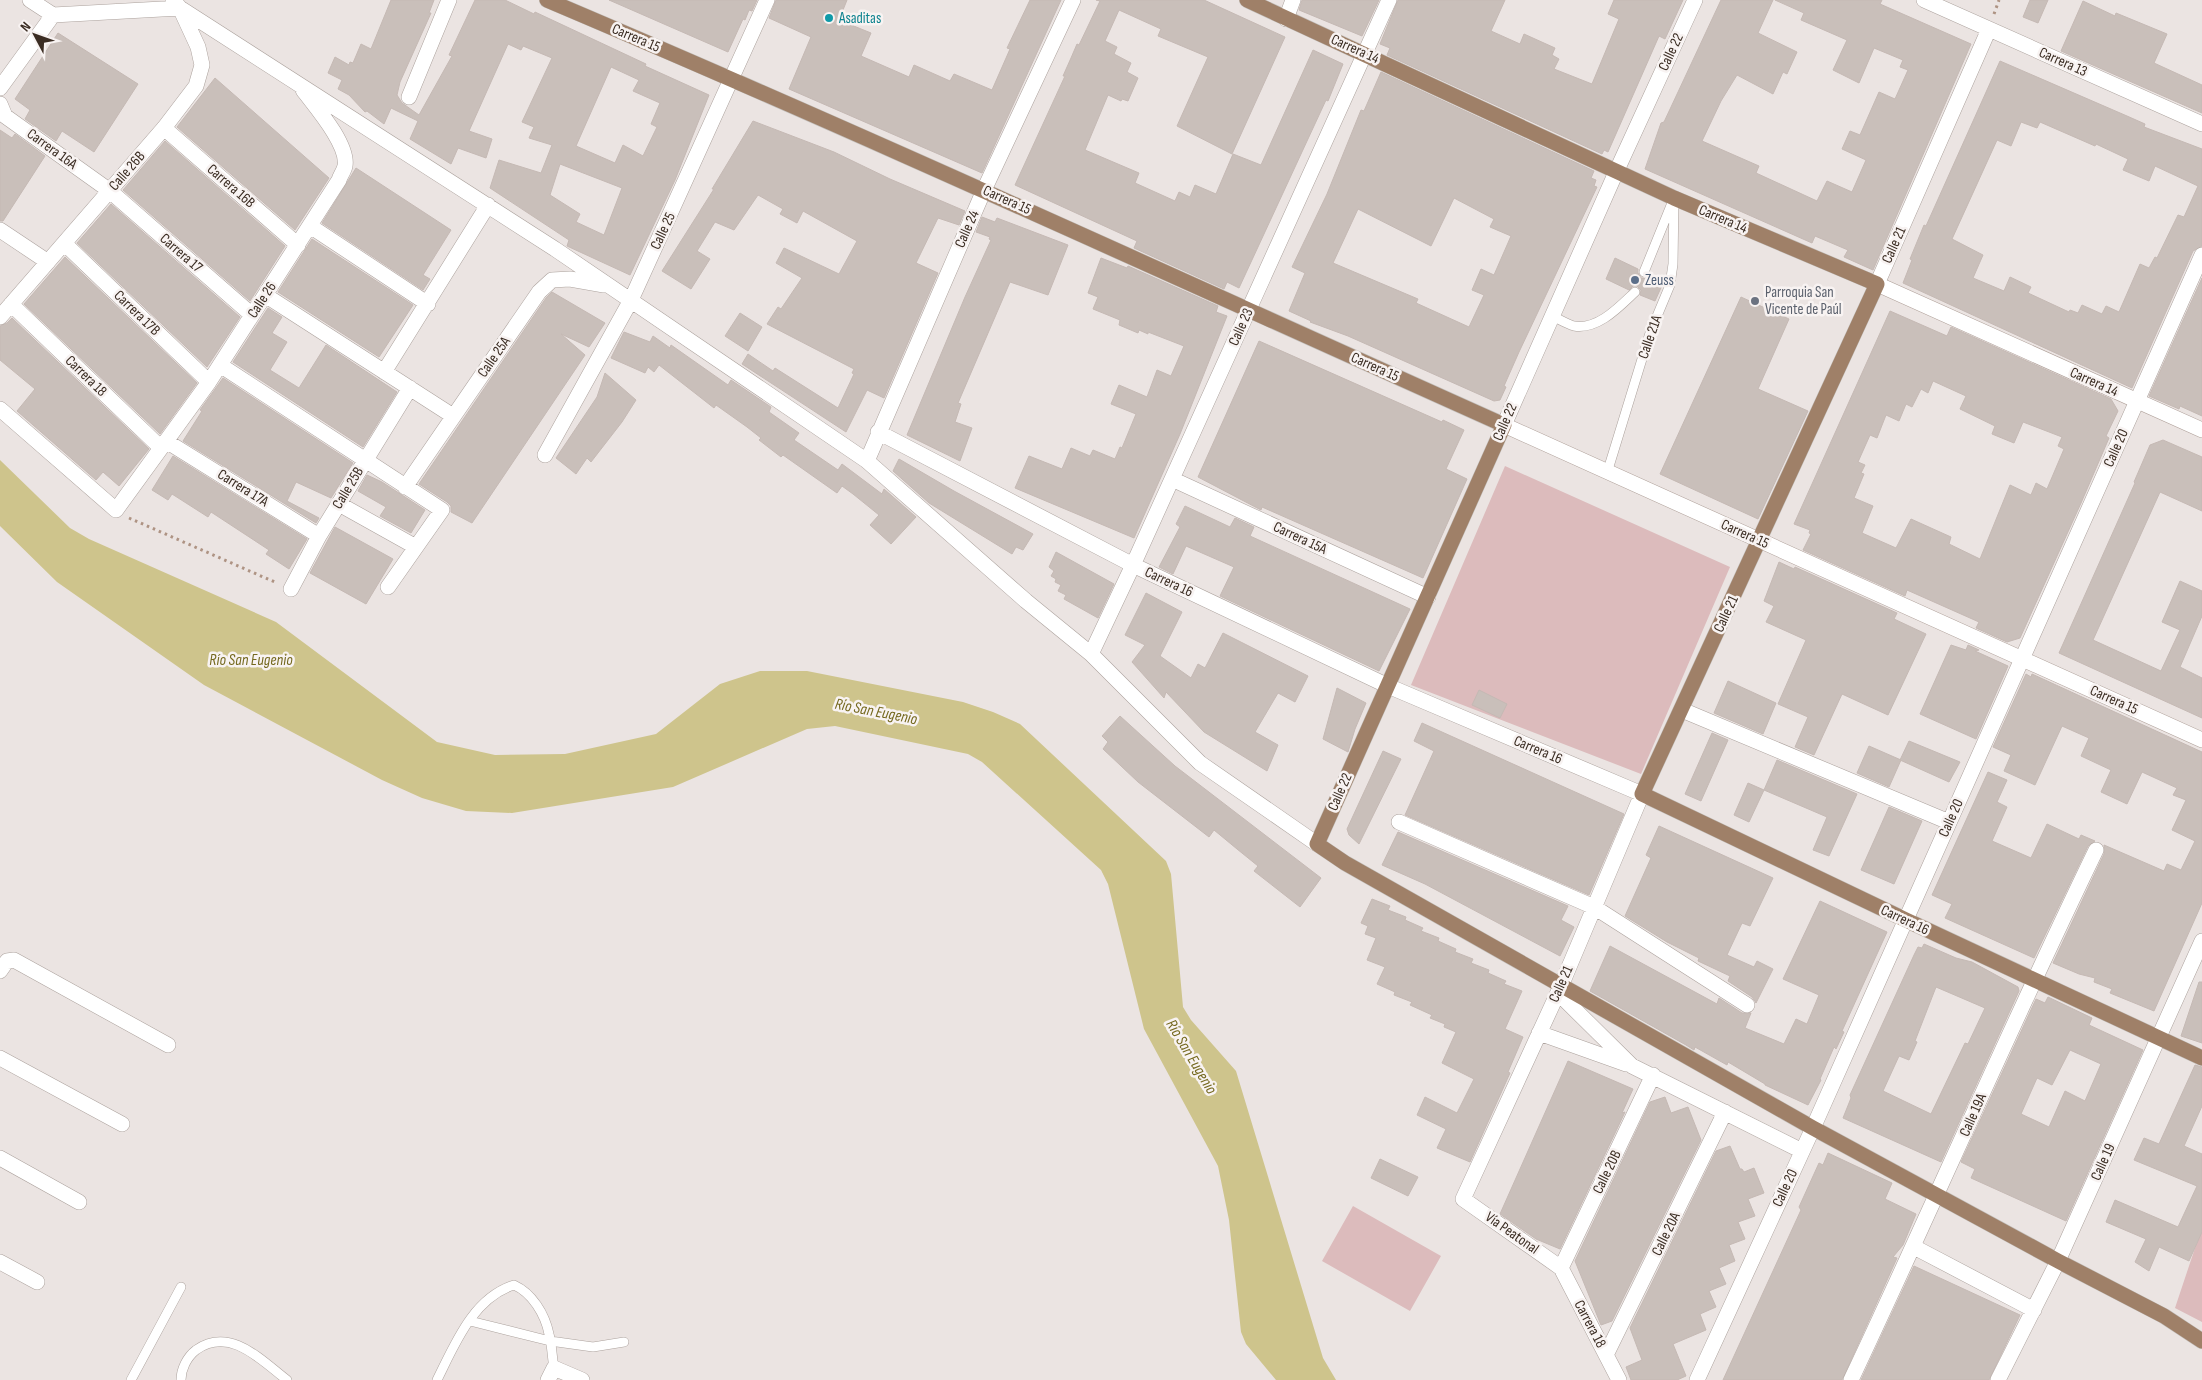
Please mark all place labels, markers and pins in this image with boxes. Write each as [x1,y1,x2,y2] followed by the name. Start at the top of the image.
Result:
[838,9,881,28] place label: Asaditas
[823,12,835,24] marker: Asaditas
[1645,271,1674,290] place label: Zeuss
[1629,274,1641,286] marker: Zeuss
[1765,283,1842,319] place label: Parroquia San Vicente de Paúl
[1749,295,1761,307] marker: Parroquia San Vicente de Paúl

